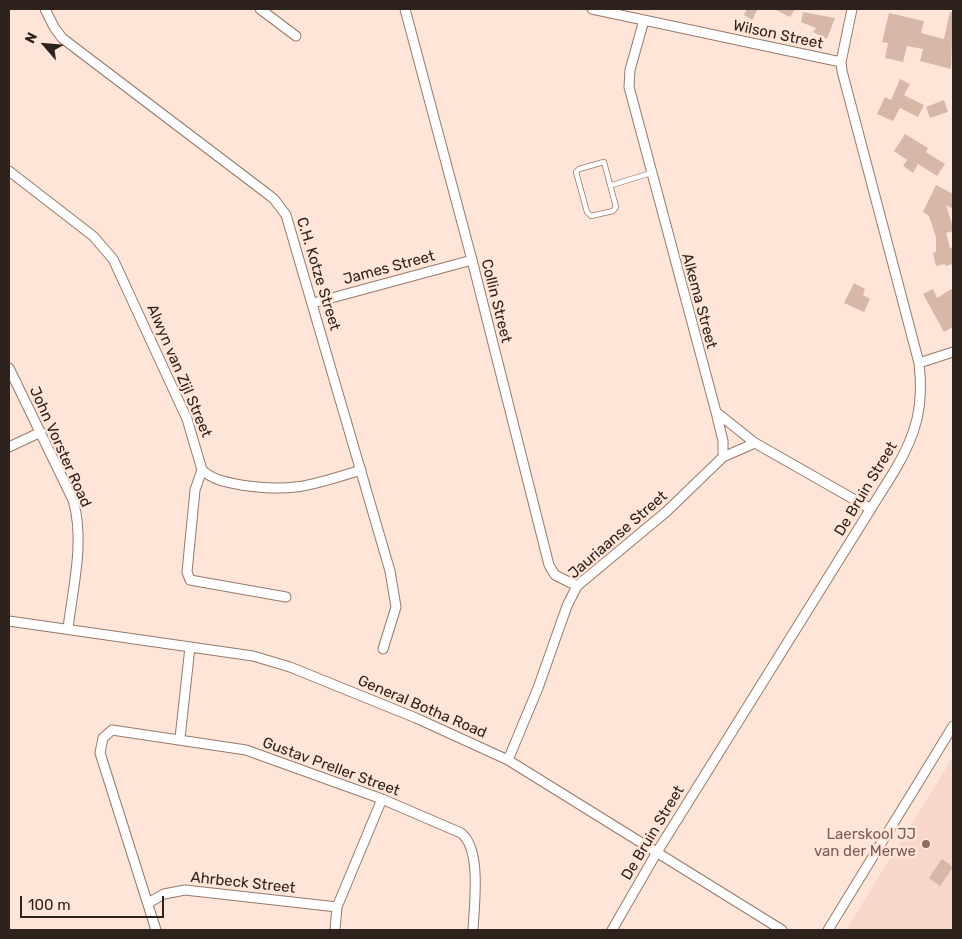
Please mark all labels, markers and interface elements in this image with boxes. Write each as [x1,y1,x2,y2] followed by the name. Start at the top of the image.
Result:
[731,17,825,53] street label: Wilson Street
[20,20,70,70] north arrow
[21,30,41,46] text: N
[292,215,344,333] street label: C.H. Kotze Street
[341,247,437,289] street label: James Street
[678,251,720,351] street label: Alkema Street
[477,257,515,345] street label: Collin Street
[143,302,215,440] street label: Alwyn van Zijl Street
[25,384,95,510] street label: John Vorster Road
[831,439,901,539] street label: De Bruin Street
[565,487,671,583] street label: Jauriaanse Street
[355,672,489,742] street label: General Botha Road
[260,734,402,800] street label: Gustav Preller Street
[618,783,688,883] street label: De Bruin Street
[814,826,916,861] place label: Laerskool JJ van der Merwe
[920,838,932,850] marker: Laerskool JJ van der Merwe
[190,869,296,897] street label: Ahrbeck Street
[22,886,166,918] scale bar
[28,896,70,914] text: 100 m

